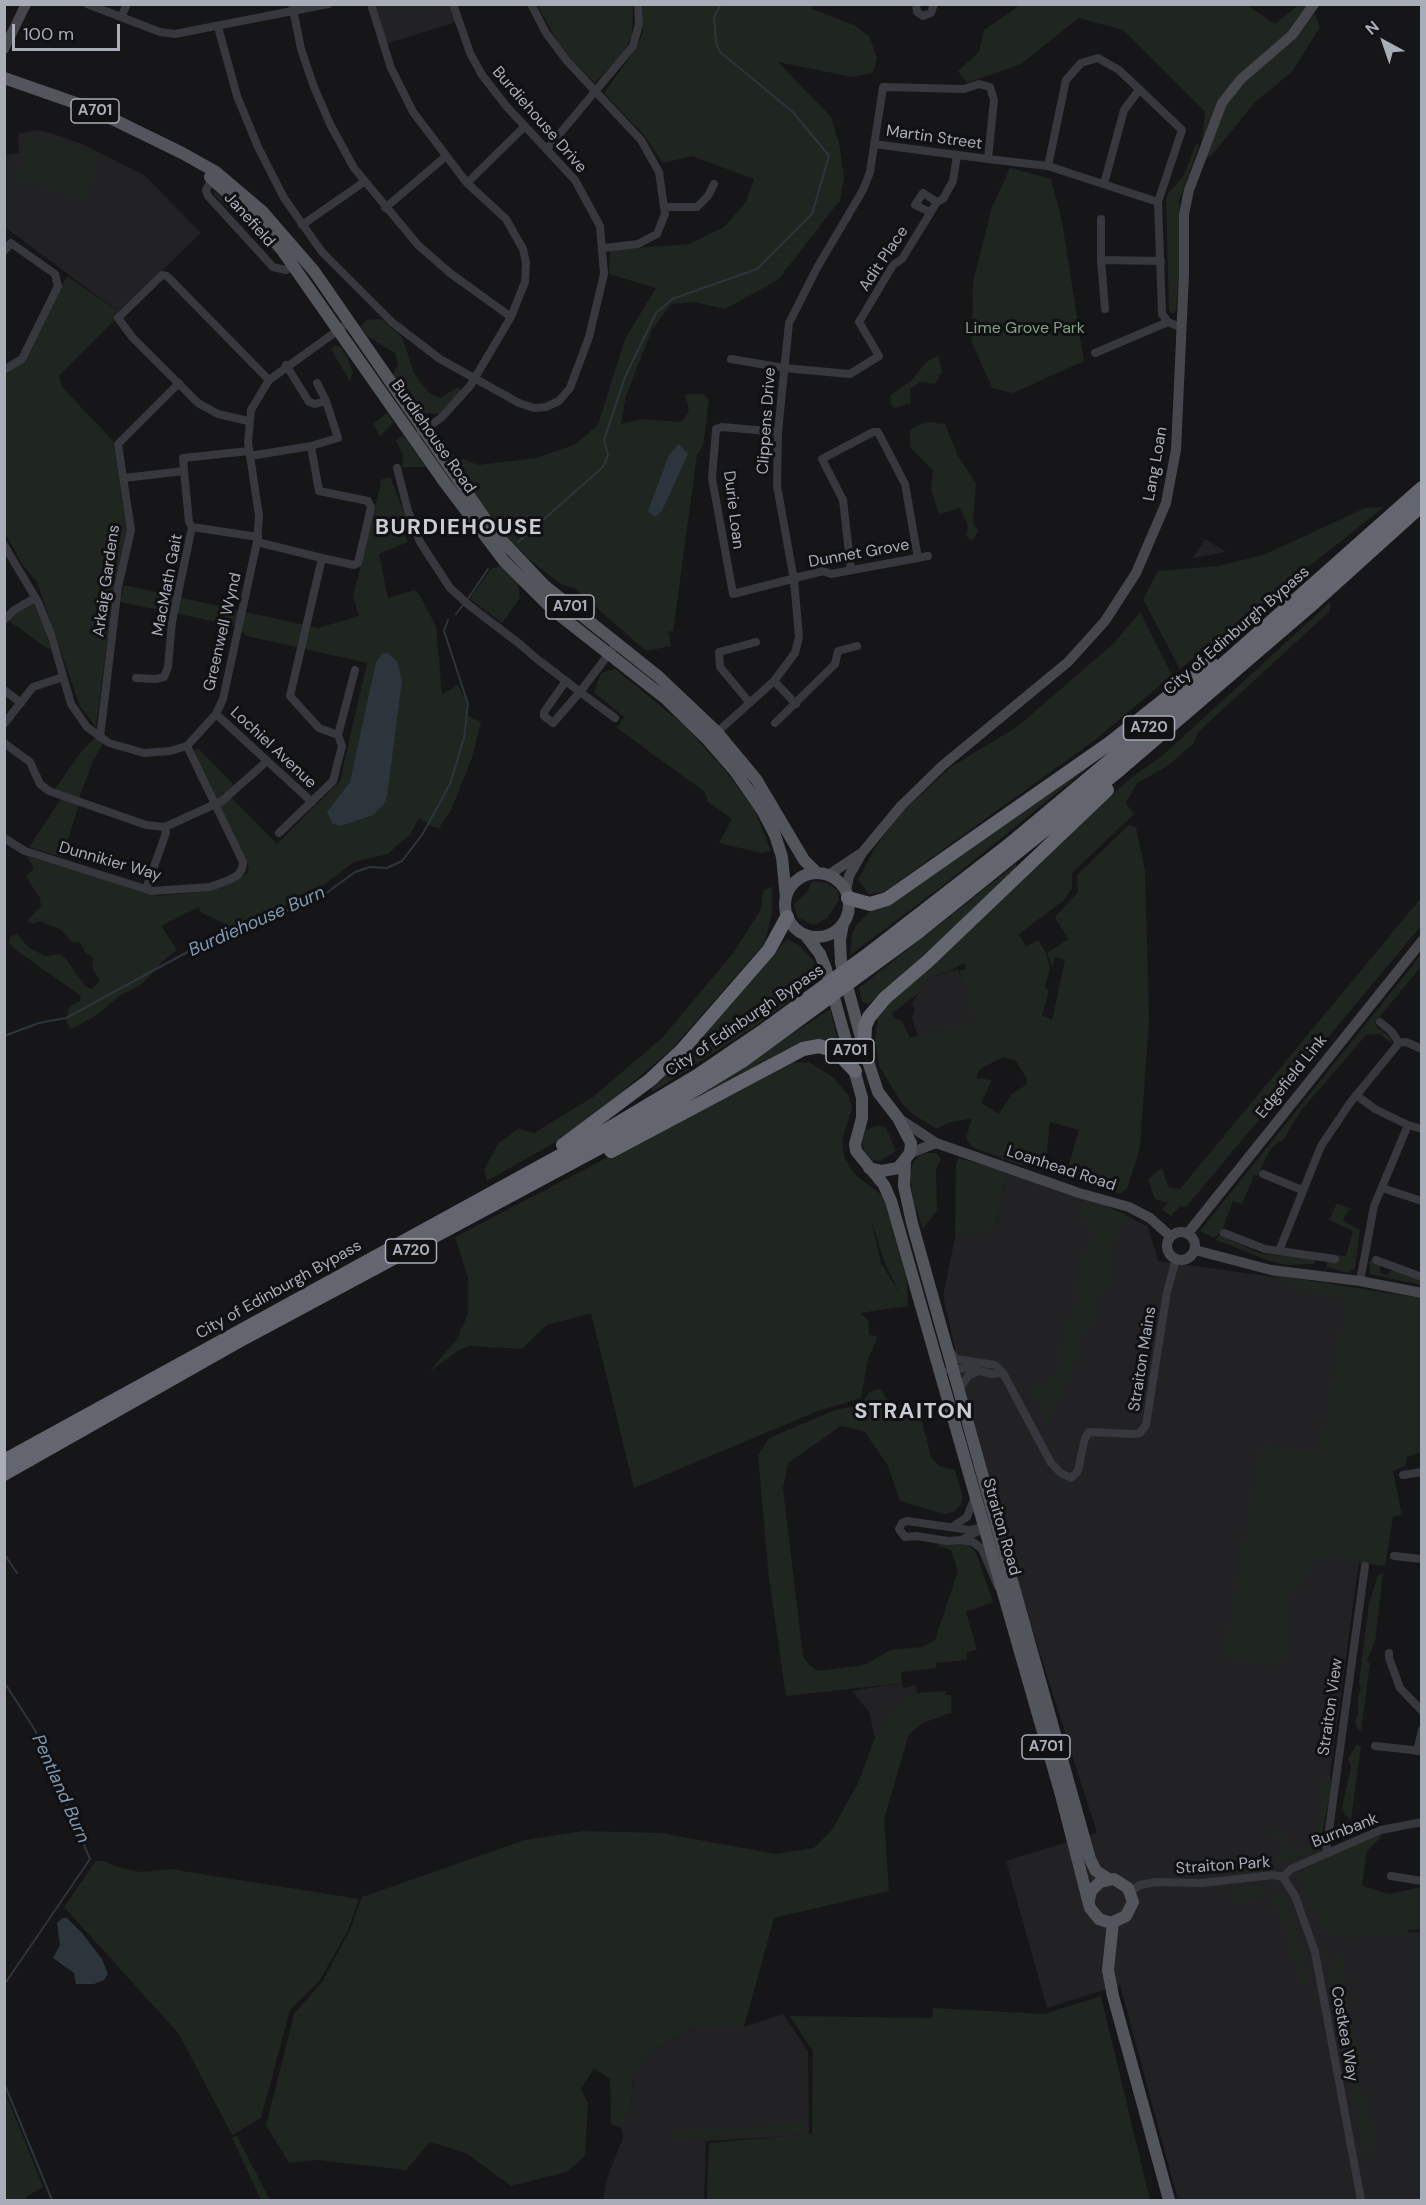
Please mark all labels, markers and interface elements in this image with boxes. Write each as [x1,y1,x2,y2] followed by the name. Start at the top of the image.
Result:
[15,12,123,50] scale bar
[1354,12,1414,72] north arrow
[1361,16,1383,40] text: N
[23,22,74,46] text: 100 m
[488,63,590,177] street label: Burdiehouse Drive
[71,99,119,123] road number: A701
[885,122,983,154] street label: Martin Street
[220,189,278,251] street label: Janefield
[855,223,913,295] street label: Adit Place
[965,319,1085,339] park label: Lime Grove Park
[754,367,780,475] street label: Clippens Drive
[387,377,479,497] street label: Burdiehouse Road
[1140,425,1172,503] street label: Lang Loan
[719,470,747,550] street label: Durie Loan
[375,515,543,541] district label: BURDIEHOUSE
[90,524,124,638] street label: Arkaig Gardens
[149,532,187,638] street label: MacMath Gait
[807,536,911,572] street label: Dunnet Grove
[1160,563,1314,699] street label: City of Edinburgh Bypass
[200,571,246,693] street label: Greenwell Wynd
[546,595,594,619] road number: A701
[226,703,320,793] street label: Lochiel Avenue
[1124,716,1174,740] road number: A720
[57,838,163,886] street label: Dunnikier Way
[185,882,329,962] water label: Burdiehouse Burn
[662,961,828,1081] street label: City of Edinburgh Bypass
[1252,1031,1332,1123] street label: Edgefield Link
[826,1039,874,1063] road number: A701
[1004,1142,1118,1196] street label: Loanhead Road
[193,1236,365,1344] street label: City of Edinburgh Bypass
[386,1239,436,1263] road number: A720
[1125,1305,1161,1413] street label: Straiton Mains
[854,1399,974,1425] district label: STRAITON
[978,1476,1024,1578] street label: Straiton Road
[1315,1657,1347,1757] street label: Straiton View
[26,1731,94,1847] water label: Pentland Burn
[1022,1735,1070,1759] road number: A701
[1309,1810,1381,1852] street label: Burnbank
[1175,1853,1271,1879] street label: Straiton Park
[1326,1985,1362,2083] street label: Costkea Way

